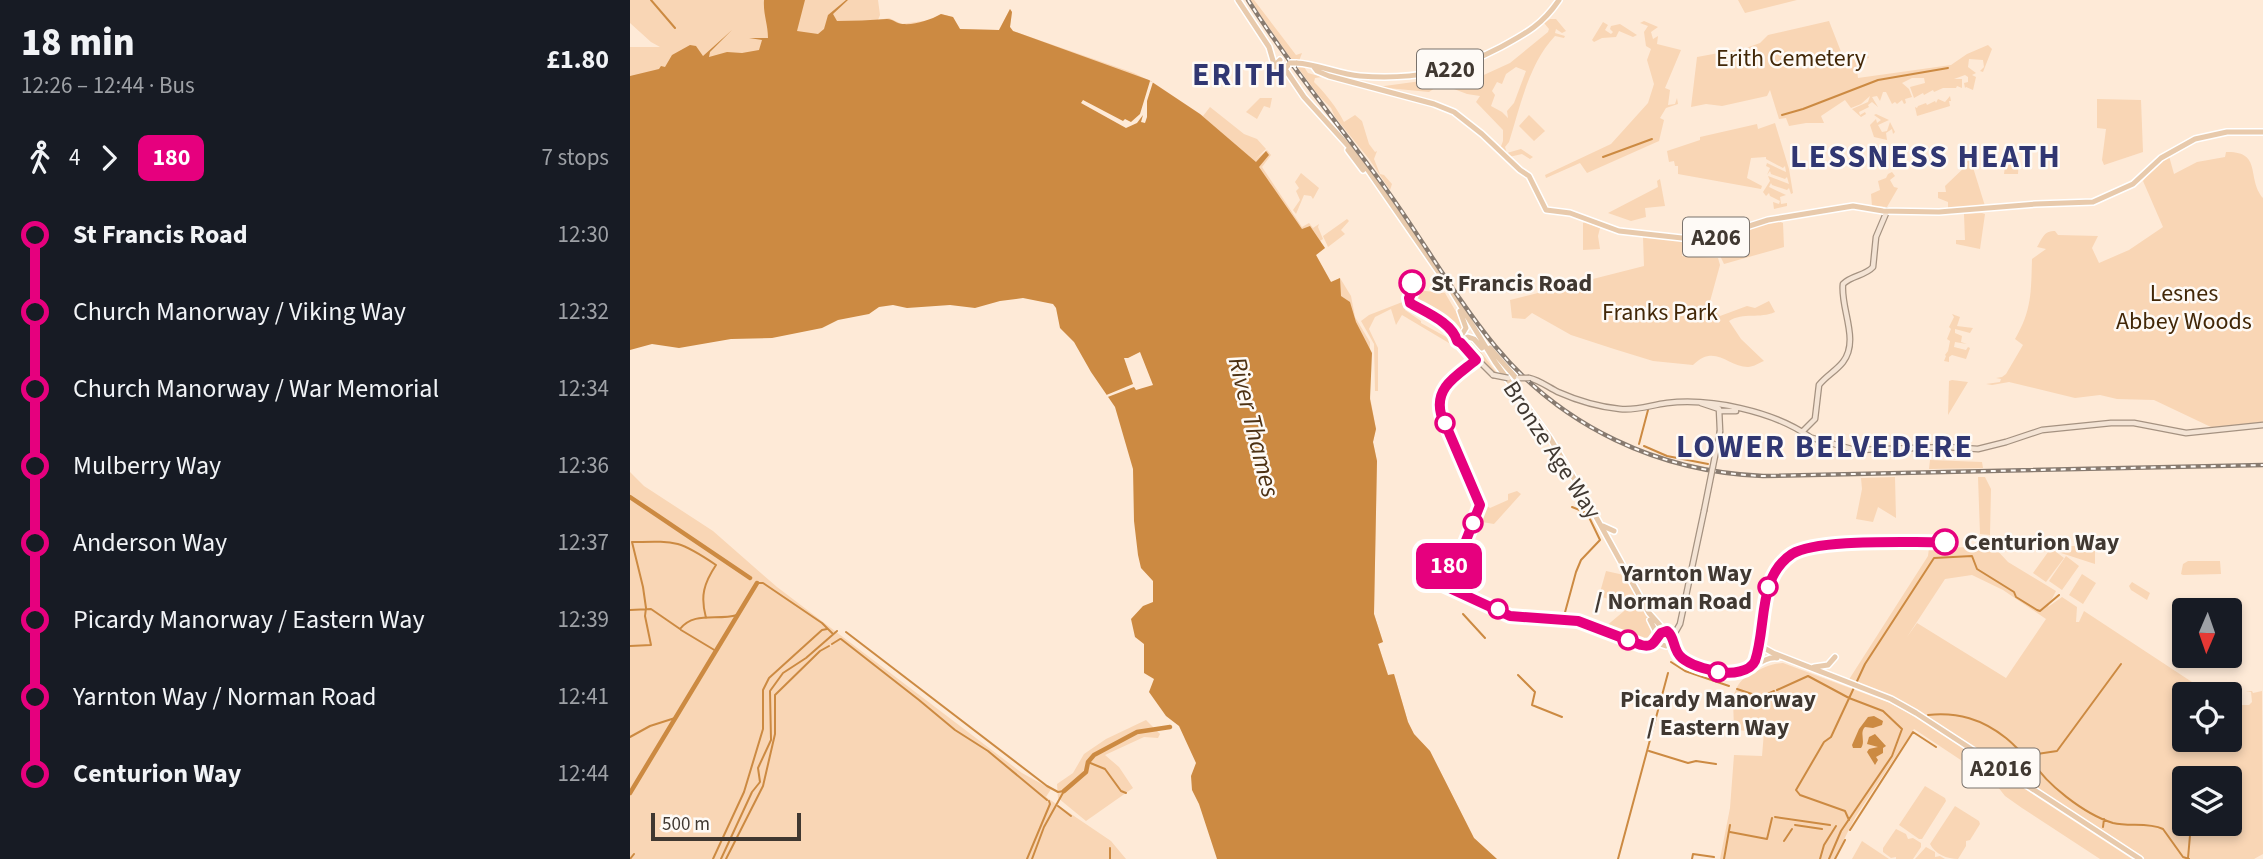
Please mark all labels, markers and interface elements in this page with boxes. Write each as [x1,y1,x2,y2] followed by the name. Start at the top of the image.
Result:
[21,16,135,70] text: 18 min
[546,41,609,78] text: £1.80
[1716,41,1866,76] park label: Erith Cemetery
[1417,50,1483,88] road number: A220
[1192,52,1288,98] district label: ERITH
[21,69,195,102] text: 12:26 – 12:44 · Bus
[1790,134,2062,180] district label: LESSNESS HEATH
[21,139,59,177] icon: walk
[90,139,128,177] icon: forward
[152,140,190,175] text: 180
[69,141,80,174] text: 4
[542,141,609,174] text: 7 stops
[73,216,248,253] text: St Francis Road
[558,218,609,251] text: 12:30
[1683,218,1749,256] road number: A206
[1431,266,1592,301] place label: St Francis Road
[1399,270,1425,296] marker: St Francis Road
[2116,276,2252,339] park label: Lesnes Abbey Woods
[73,293,406,330] text: Church Manorway / Viking Way
[558,295,609,328] text: 12:32
[1602,295,1718,330] park label: Franks Park
[1219,353,1289,501] water label: River Thames
[73,370,439,407] text: Church Manorway / War Memorial
[558,372,609,405] text: 12:34
[1494,374,1610,526] street label: Bronze Age Way
[1435,413,1455,433] unlabelled marker
[1676,424,1974,470] district label: LOWER BELVEDERE
[73,447,221,484] text: Mulberry Way
[558,449,609,482] text: 12:36
[1463,513,1483,533] unlabelled marker
[73,524,227,561] text: Anderson Way
[1964,525,2120,560] place label: Centurion Way
[558,526,609,559] text: 12:37
[1932,529,1958,555] marker: Centurion Way
[1409,543,1489,589] line badge: 180
[1430,548,1468,583] text: 180
[1595,556,1752,619] place label: Yarnton Way / Norman Road
[1758,577,1778,597] marker: Yarnton Way / Norman Road
[2172,598,2242,668] north arrow
[2172,598,2242,836] map controls
[1488,599,1508,619] unlabelled marker
[73,601,425,638] text: Picardy Manorway / Eastern Way
[558,603,609,636] text: 12:39
[1618,630,1638,650] unlabelled marker
[1708,662,1728,682] marker: Picardy Manorway / Eastern Way
[73,678,377,715] text: Yarnton Way / Norman Road
[558,680,609,713] text: 12:41
[1620,682,1817,745] place label: Picardy Manorway / Eastern Way
[2172,682,2242,752] button: locate
[1962,748,2040,788] road number: A2016
[73,755,241,792] text: Centurion Way
[558,757,609,790] text: 12:44
[2172,766,2242,836] button: layers
[651,810,802,842] scale bar
[662,811,710,838] text: 500 m

